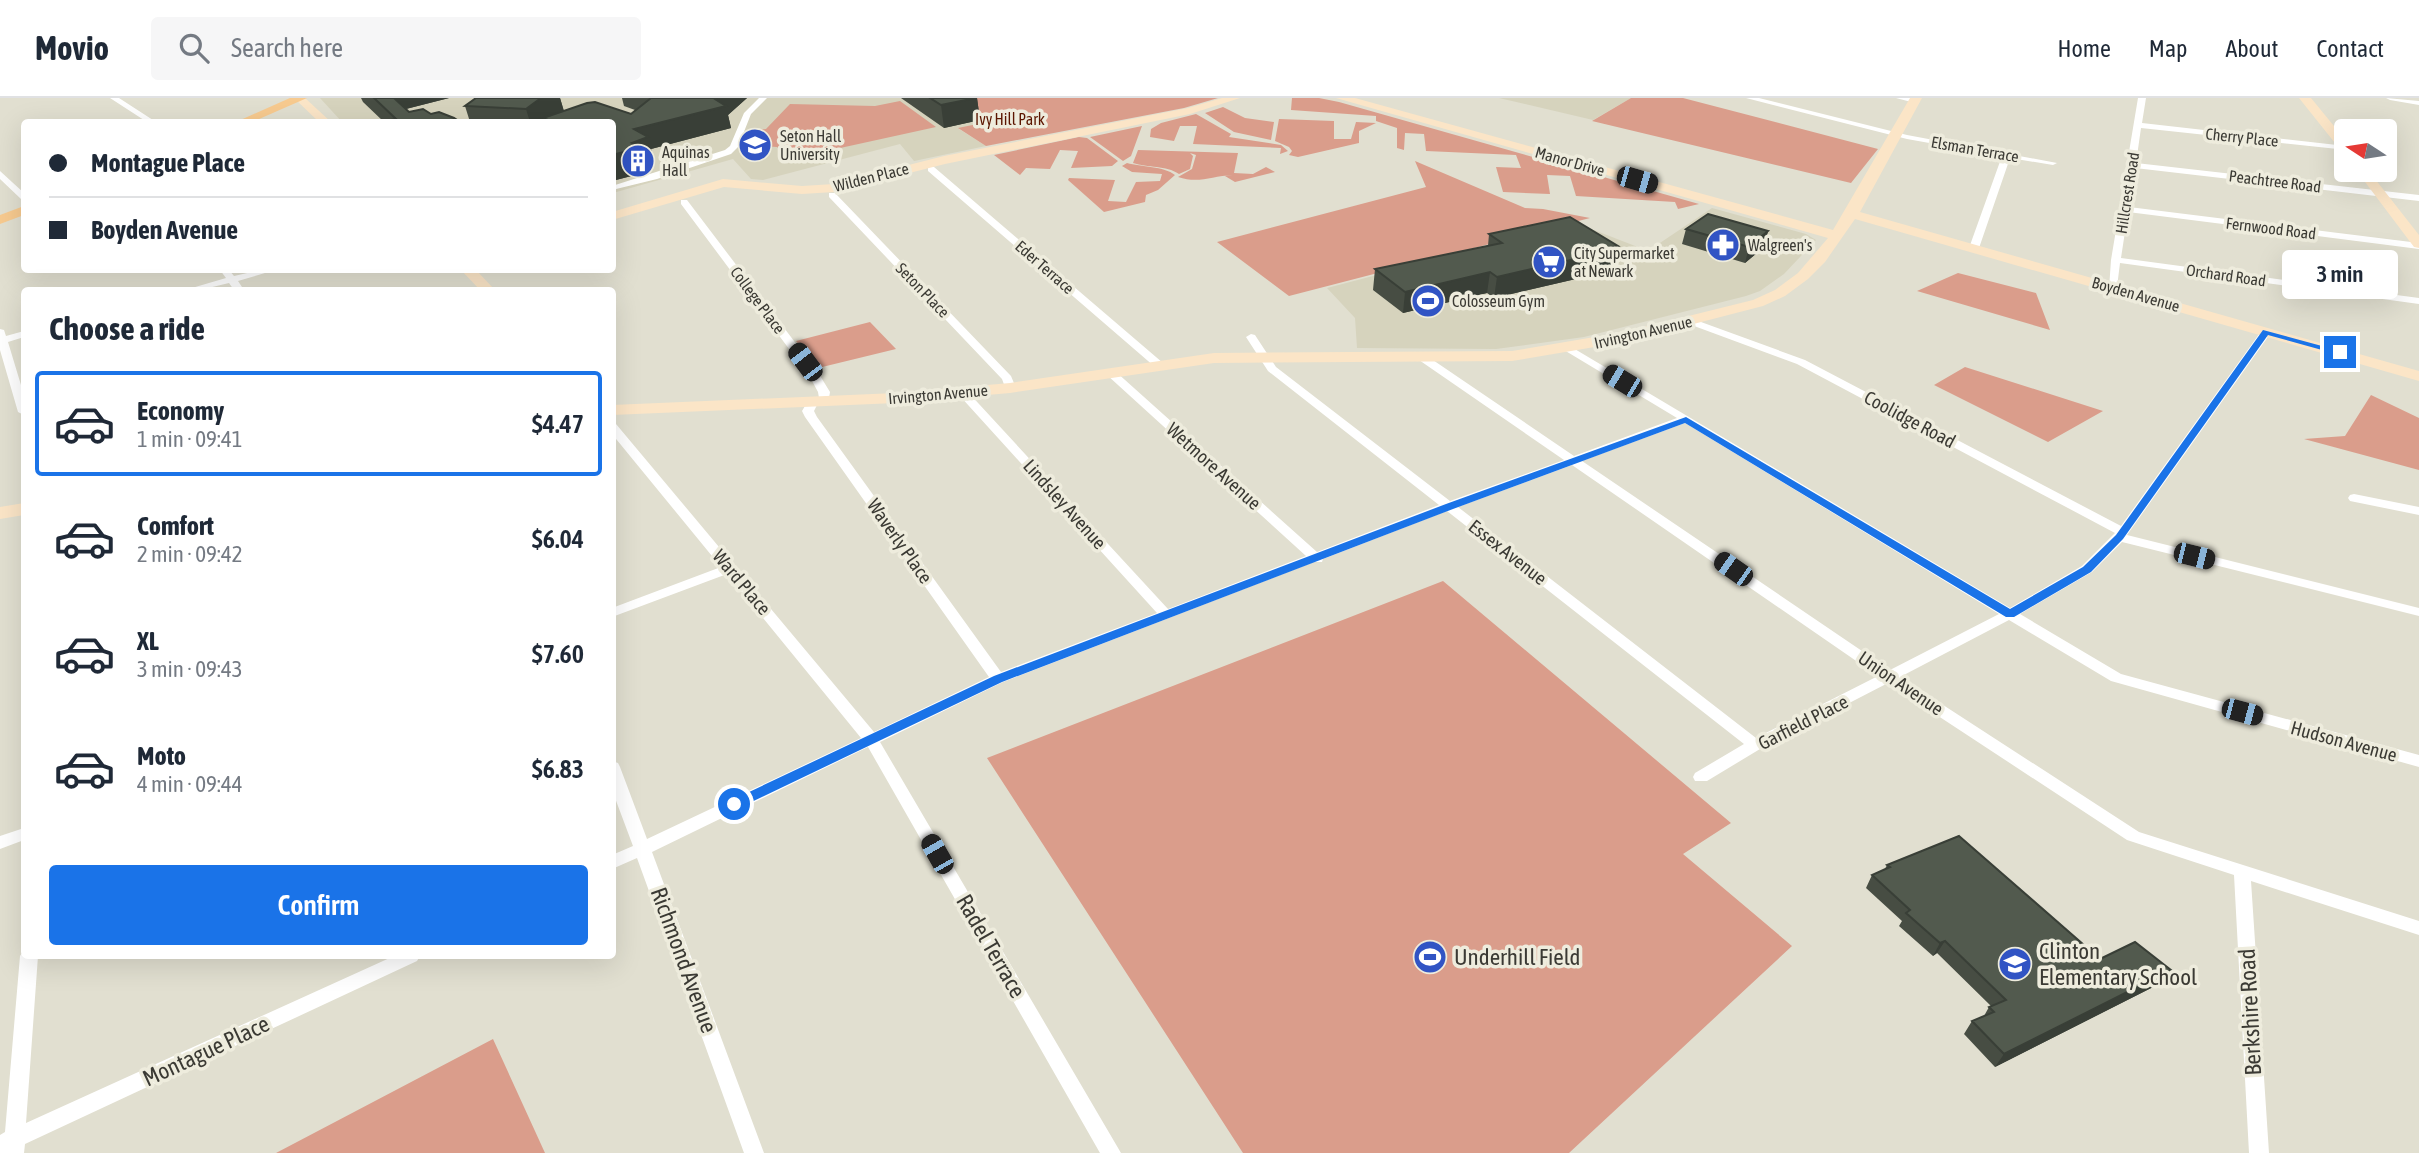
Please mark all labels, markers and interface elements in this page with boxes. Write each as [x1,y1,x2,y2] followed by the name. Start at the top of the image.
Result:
[151,17,641,80] search box
[35,29,109,67] text: Movio
[175,29,213,67] icon: search
[231,33,343,63] text: Search here
[2057,35,2111,62] text: Home
[2149,35,2187,62] text: Map
[2225,35,2278,62] text: About
[2316,35,2384,62] text: Contact
[975,110,1045,129] park label: Ivy Hill Park
[2334,119,2398,182] north arrow
[2334,119,2397,182] map controls
[2205,124,2279,151] street label: Cherry Place
[736,126,774,164] school or university icon: Seton Hall University
[780,127,842,164] place label: Seton Hall University
[1930,132,2020,166] street label: Elsman Terrace
[619,142,657,180] building icon: Aquinas Hall
[662,143,710,179] place label: Aquinas Hall
[1533,143,1607,179] street label: Manor Drive
[91,148,245,178] text: Montague Place
[2112,151,2142,235] street label: Hillcrest Road
[832,159,910,195] street label: Wilden Place
[1614,164,1661,196] car
[2228,166,2322,196] street label: Peachtree Road
[2225,214,2317,242] street label: Fernwood Road
[91,215,238,245] text: Boyden Avenue
[1704,226,1742,264] pharmacy icon: Walgreen's
[1748,236,1813,255] place label: Walgreen's
[1012,237,1078,297] street label: Eder Terrace
[1530,243,1568,281] supermarket icon: City Supermarket at Newark
[1574,244,1675,280] place label: City Supermarket at Newark
[2282,250,2398,300] callout: 3 min
[893,259,953,321] street label: Seton Place
[2185,261,2267,289] street label: Orchard Road
[2317,261,2363,287] text: 3 min
[726,263,789,338] street label: College Place
[2090,273,2182,316] street label: Boyden Avenue
[1409,282,1447,320] sports icon: Colosseum Gym
[1452,292,1545,311] place label: Colosseum Gym
[49,310,205,347] text: Choose a ride
[1592,312,1694,353] street label: Irvington Avenue
[2324,336,2356,368] route end
[784,339,827,385] car
[1599,361,1646,401] car
[887,381,989,408] street label: Irvington Avenue
[1861,386,1959,452] street label: Coolidge Road
[53,392,116,455] icon: car
[137,396,224,426] text: Economy
[532,409,584,439] text: $4.47
[1162,418,1266,514] street label: Wetmore Avenue
[137,426,243,452] text: 1 min · 09:41
[1019,455,1111,553] street label: Lindsley Avenue
[863,495,937,587] street label: Waverly Place
[53,507,116,570] icon: car
[137,511,214,541] text: Comfort
[1465,515,1551,589] street label: Essex Avenue
[532,524,584,554] text: $6.04
[137,541,243,567] text: 2 min · 09:42
[2172,541,2217,571] car
[708,545,776,619] street label: Ward Place
[1710,548,1757,590] car
[53,622,116,685] icon: car
[137,626,159,656] text: XL
[532,639,584,669] text: $7.60
[1854,646,1948,720] street label: Union Avenue
[137,656,243,682] text: 3 min · 09:43
[1754,690,1852,754] street label: Garfield Place
[2219,696,2266,728] car
[2288,716,2400,766] street label: Hudson Avenue
[53,737,116,800] icon: car
[137,741,186,771] text: Moto
[532,754,584,784] text: $6.83
[137,771,243,797] text: 4 min · 09:44
[718,788,750,820] route start
[918,831,957,877] car
[49,865,588,945] button: Confirm
[646,884,722,1036] street label: Richmond Avenue
[951,890,1031,1002] street label: Radel Terrace
[1411,938,1449,976] sports icon: Underhill Field
[2039,938,2197,990] place label: Clinton Elementary School
[1454,944,1580,970] place label: Underhill Field
[1996,945,2034,983] school or university icon: Clinton Elementary School
[2234,948,2266,1076] street label: Berkshire Road
[139,1010,273,1092] street label: Montague Place

